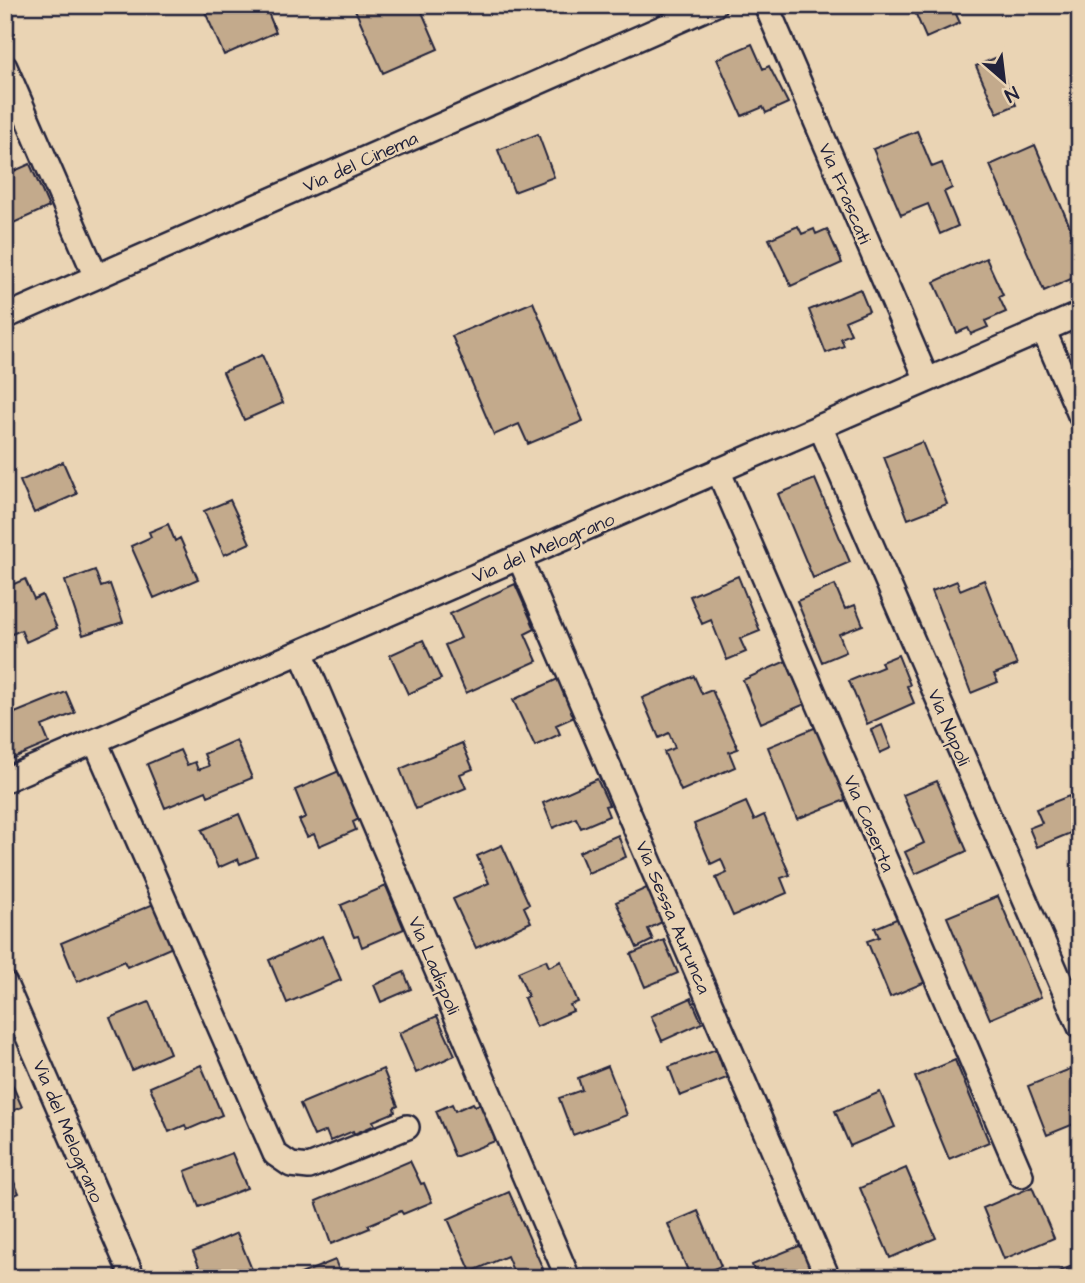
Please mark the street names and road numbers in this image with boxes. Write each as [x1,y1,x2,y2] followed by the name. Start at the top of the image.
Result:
[299,125,423,200] street label: Via del Cinema
[811,139,878,248] street label: Via Frascati
[468,506,620,592] street label: Via del Melograno
[920,685,977,770] street label: Via Napoli
[836,771,901,876] street label: Via Caserta
[628,837,717,999] street label: Via Sessa Aurunca
[401,912,466,1019] street label: Via Ladispoli
[24,1056,110,1208] street label: Via del Melograno

